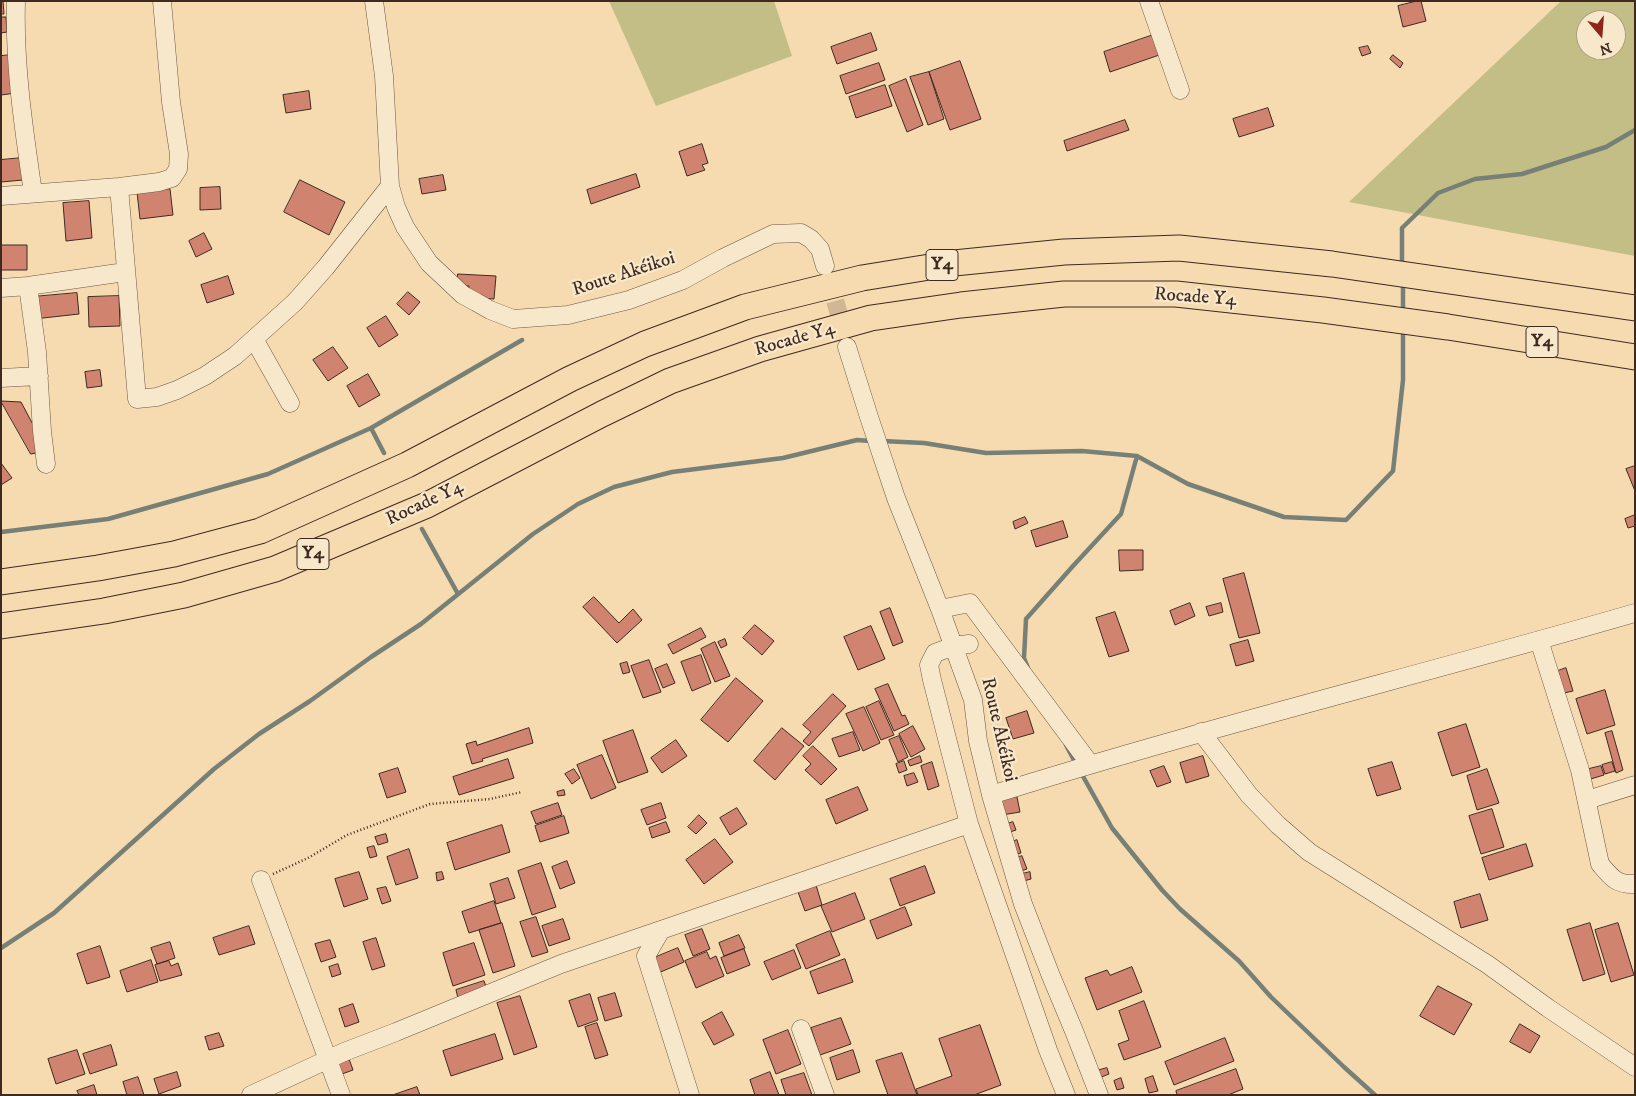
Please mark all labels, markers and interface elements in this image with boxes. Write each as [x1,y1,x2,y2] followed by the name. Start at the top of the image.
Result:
[1576,10,1626,60] north arrow
[1597,38,1614,59] text: N
[570,248,678,302] street label: Route Akéikoi
[926,250,958,280] road number: Y4
[1153,284,1237,312] street label: Rocade Y4
[752,318,838,362] street label: Rocade Y4
[1526,327,1558,358] road number: Y4
[383,476,467,532] street label: Rocade Y4
[297,538,329,570] road number: Y4
[975,676,1021,784] street label: Route Akéikoi

